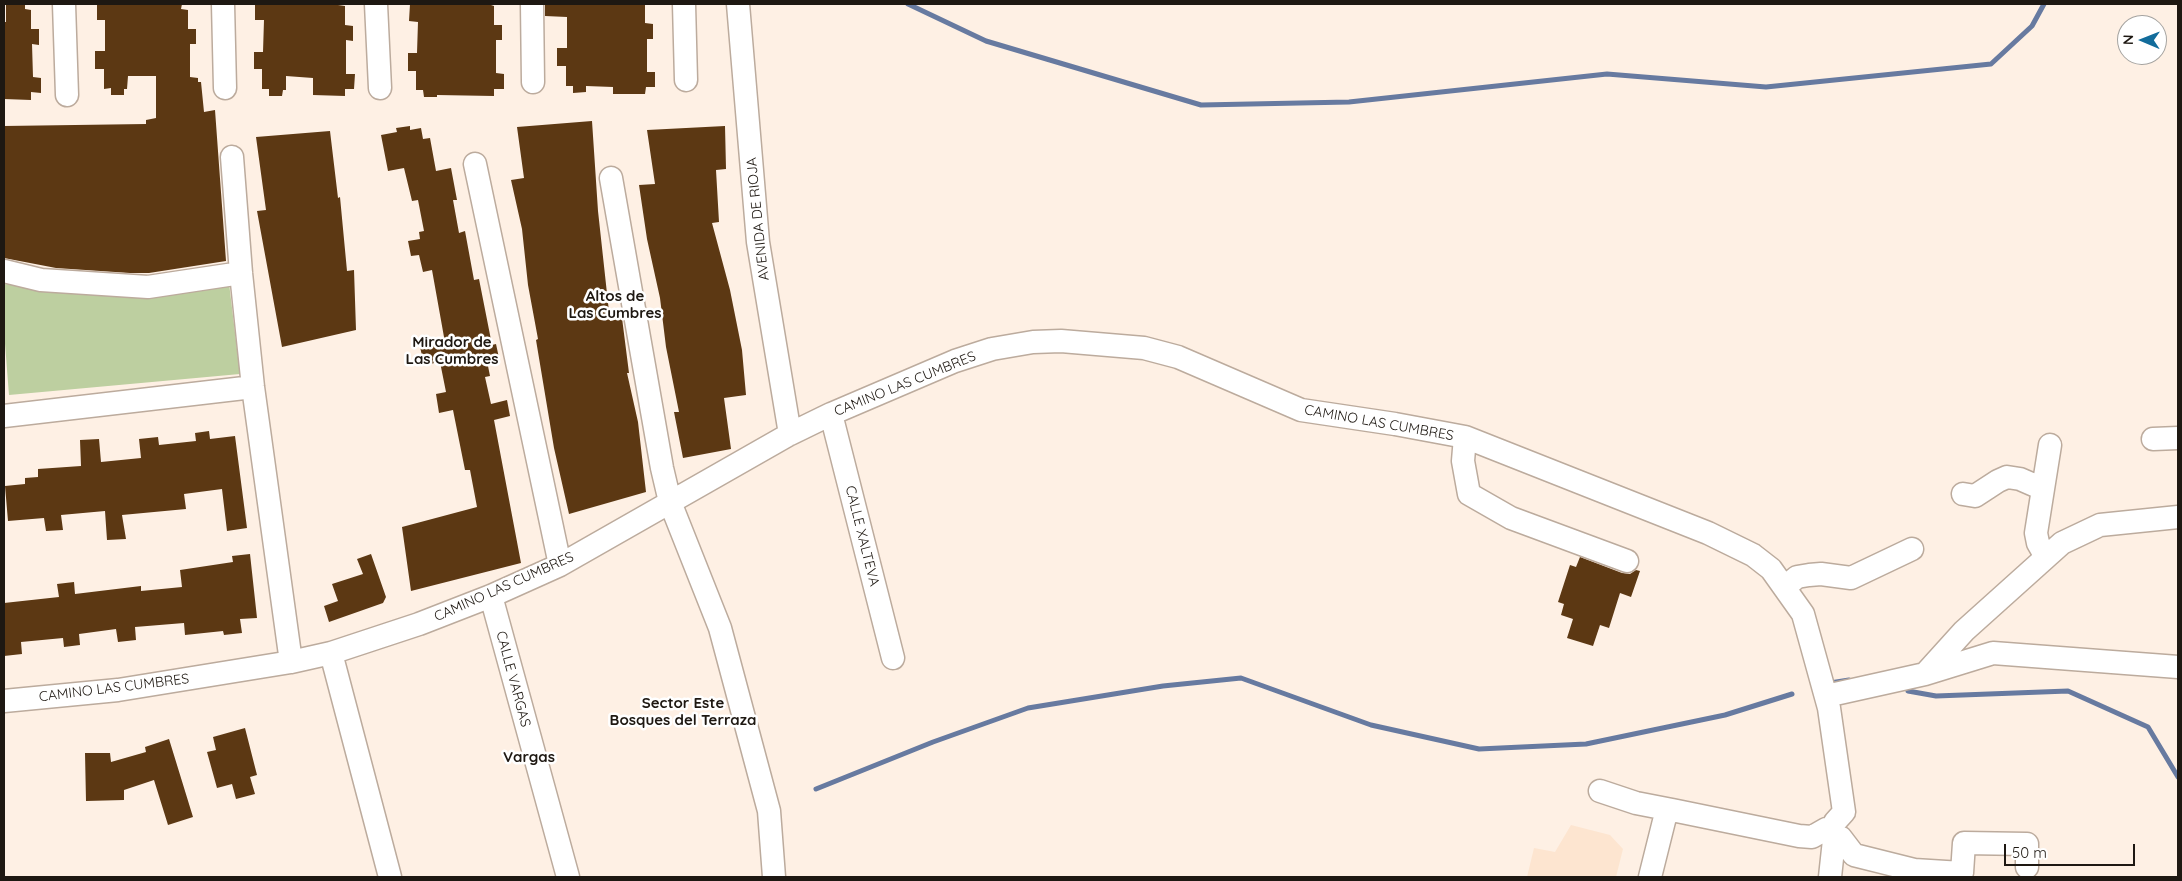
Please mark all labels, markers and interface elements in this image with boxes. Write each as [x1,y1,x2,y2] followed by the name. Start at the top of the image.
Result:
[2117,15,2167,65] north arrow
[2119,34,2137,45] text: N
[743,157,773,281] street label: AVENIDA DE RIOJA
[569,287,661,322] district label: Altos de Las Cumbres
[406,333,498,368] district label: Mirador de Las Cumbres
[832,348,978,420] street label: CAMINO LAS CUMBRES
[1303,402,1455,444] street label: CAMINO LAS CUMBRES
[841,484,883,588] street label: CALLE XALTEVA
[432,549,576,625] street label: CAMINO LAS CUMBRES
[492,629,534,729] street label: CALLE VARGAS
[38,670,190,706] street label: CAMINO LAS CUMBRES
[610,694,756,729] district label: Sector Este Bosques del Terraza
[503,748,555,766] district label: Vargas
[2007,834,2138,866] scale bar
[2012,843,2047,862] text: 50 m

